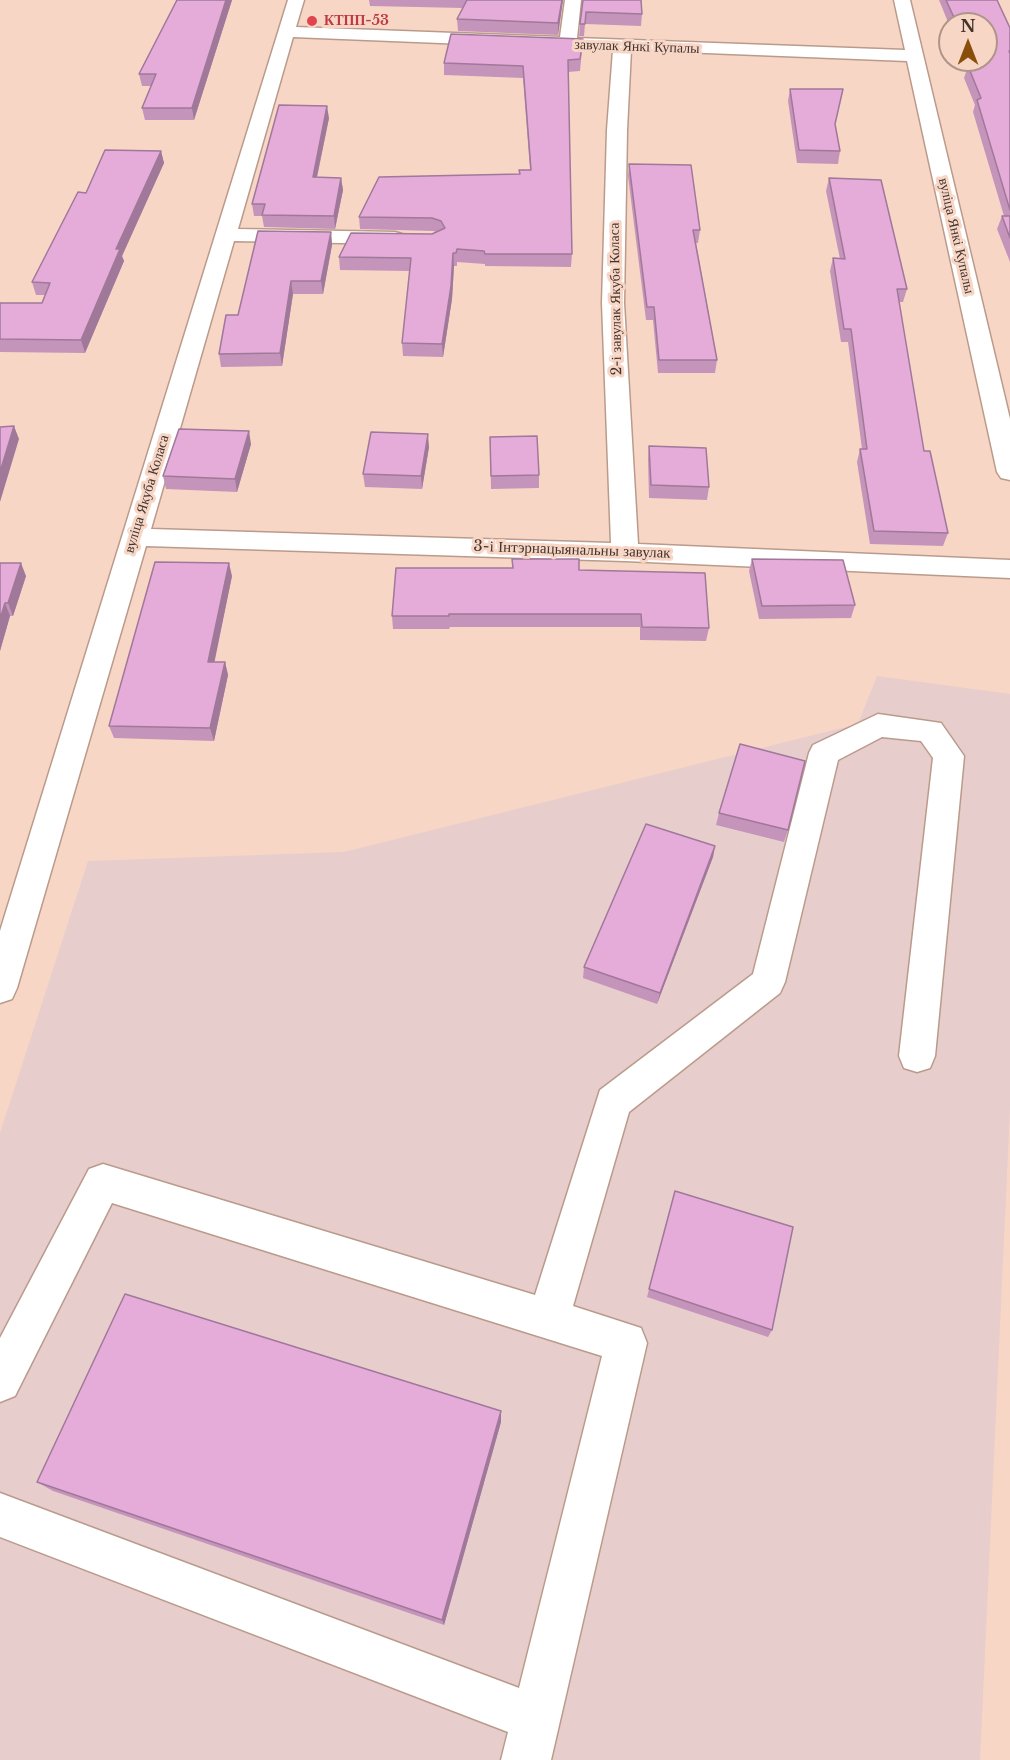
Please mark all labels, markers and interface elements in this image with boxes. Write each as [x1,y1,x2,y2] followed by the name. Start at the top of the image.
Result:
[938,12,998,72] north arrow
[324,13,389,29] place label: КТПП-53
[305,14,319,28] marker: КТПП-53
[960,16,976,36] text: N
[574,36,700,58] street label: завулак Янкі Купалы
[935,177,977,295] street label: вуліца Янкі Купалы
[606,223,626,375] street label: 2-і завулак Якуба Коласа
[121,433,173,555] street label: вуліца Якуба Коласа
[473,538,671,562] street label: 3-і Інтэрнацыянальны завулак

